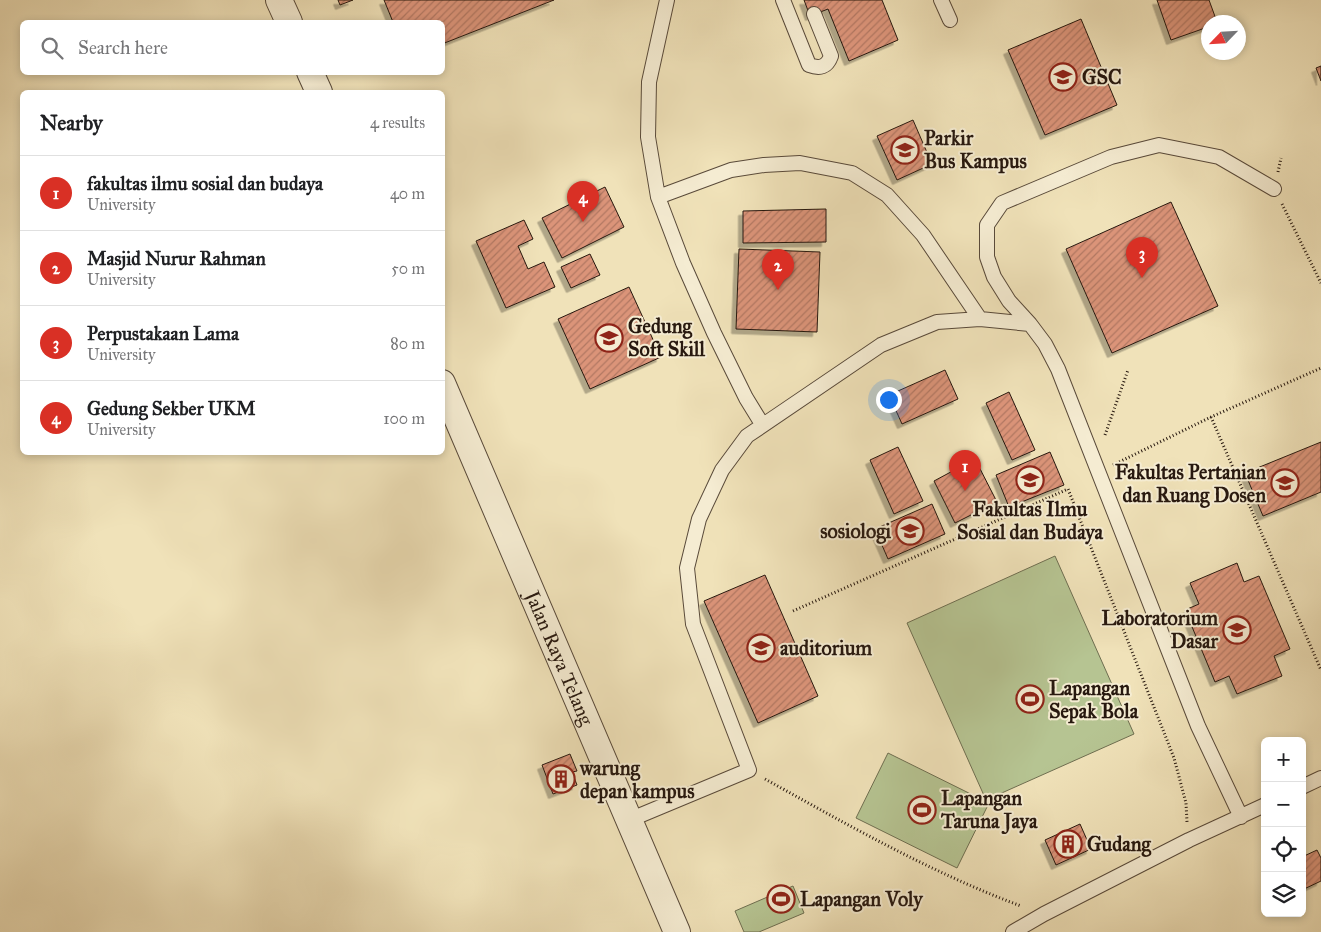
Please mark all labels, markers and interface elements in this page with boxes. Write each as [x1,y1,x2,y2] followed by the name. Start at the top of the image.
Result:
[1201,15,1246,60] north arrow
[20,20,445,75] search box
[38,34,66,62] icon: search
[78,36,168,59] text: Search here
[1048,62,1078,92] school or university icon: GSC
[1082,65,1122,89] place label: GSC
[40,110,103,136] text: Nearby
[370,113,425,132] text: 4 results
[924,126,1028,174] place label: Parkir Bus Kampus
[890,135,920,165] school or university icon: Parkir Bus Kampus
[87,172,323,195] text: fakultas ilmu sosial dan budaya
[567,181,599,222] pin: 4
[53,184,59,203] text: 1
[390,184,425,203] text: 40 m
[87,195,156,214] text: University
[1126,237,1158,278] pin: 3
[87,247,266,270] text: Masjid Nurur Rahman
[762,249,794,290] pin: 2
[52,259,60,278] text: 2
[391,259,425,278] text: 50 m
[87,270,156,289] text: University
[628,314,706,361] place label: Gedung Soft Skill
[87,322,239,345] text: Perpustakaan Lama
[594,323,624,353] school or university icon: Gedung Soft Skill
[53,334,59,353] text: 3
[390,334,425,353] text: 80 m
[87,345,156,364] text: University
[876,387,902,413] your location
[87,397,256,420] text: Gedung Sekber UKM
[52,409,60,428] text: 4
[383,409,425,428] text: 100 m
[87,420,156,439] text: University
[949,450,981,491] pin: 1
[1115,460,1266,508] place label: Fakultas Pertanian dan Ruang Dosen
[1015,465,1045,495] school or university icon: Fakultas Ilmu Sosial dan Budaya
[1270,468,1300,498] school or university icon: Fakultas Pertanian dan Ruang Dosen
[957,497,1104,545] place label: Fakultas Ilmu Sosial dan Budaya
[895,516,925,546] school or university icon: sosiologi
[820,519,891,544] place label: sosiologi
[519,585,599,730] street label: Jalan Raya Telang
[1101,606,1218,653] place label: Laboratorium Dasar
[1222,615,1252,645] school or university icon: Laboratorium Dasar
[746,633,776,663] school or university icon: auditorium
[780,636,872,660] place label: auditorium
[1049,676,1139,724] place label: Lapangan Sepak Bola
[1015,684,1045,714] sports icon: Lapangan Sepak Bola
[1261,737,1306,917] map controls
[1261,737,1306,782] button: +
[579,756,695,804] place label: warung depan kampus
[546,764,576,794] building icon: warung depan kampus
[1261,782,1306,827] button: −
[940,786,1038,835] place label: Lapangan Taruna Jaya
[907,795,937,825] sports icon: Lapangan Taruna Jaya
[1261,827,1306,872] button: locate
[1053,829,1083,859] building icon: Gudang
[1087,832,1152,857] place label: Gudang
[1261,872,1306,917] button: layers
[766,884,796,914] sports icon: Lapangan Voly
[800,887,924,912] place label: Lapangan Voly

